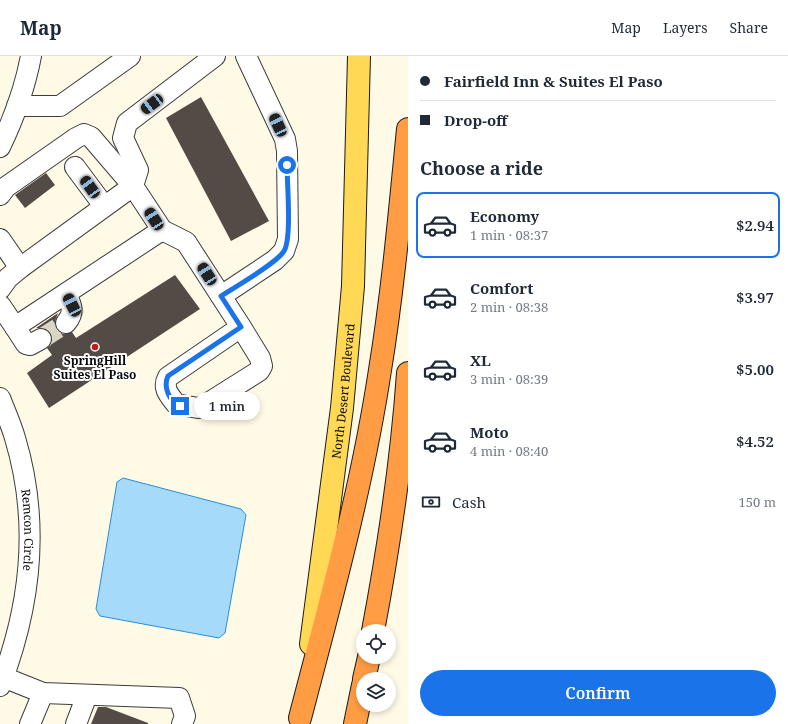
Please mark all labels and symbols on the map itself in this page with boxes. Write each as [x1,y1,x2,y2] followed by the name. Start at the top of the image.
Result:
[139,92,165,116] car
[267,112,289,138] car
[278,156,296,174] route start
[78,174,102,200] car
[142,206,166,232] car
[195,261,219,287] car
[61,292,83,318] car
[327,322,358,460] street label: North Desert Boulevard
[90,342,100,352] marker: SpringHill Suites El Paso
[54,352,136,383] place label: SpringHill Suites El Paso
[194,392,260,420] callout: 1 min
[171,397,189,415] route end
[18,488,38,572] street label: Remcon Circle

